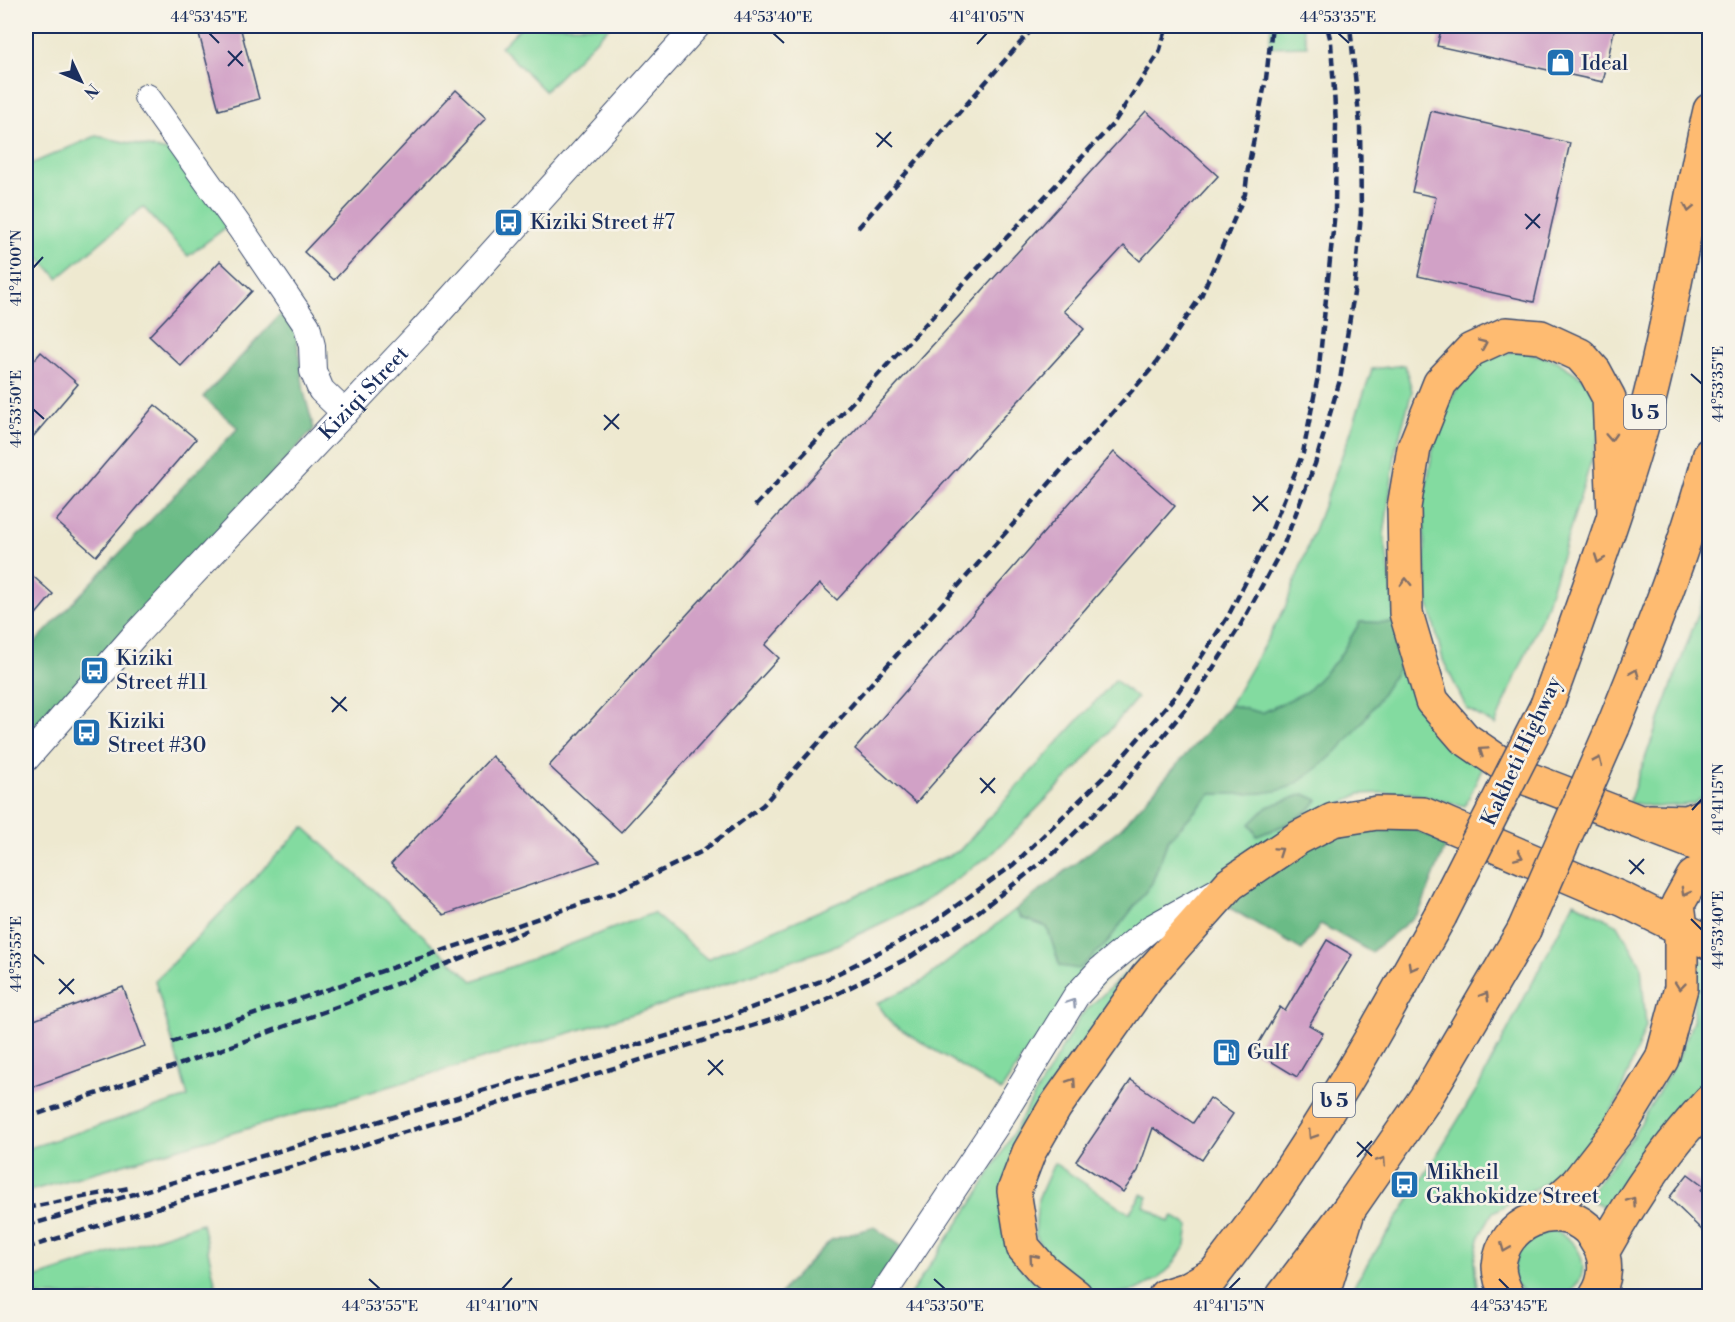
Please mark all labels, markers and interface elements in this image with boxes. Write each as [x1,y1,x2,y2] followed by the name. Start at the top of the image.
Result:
[171,8,247,27] text: 44°53'45"E
[734,8,812,27] text: 44°53'40"E
[950,8,1024,27] text: 41°41'05"N
[1300,8,1376,27] text: 44°53'35"E
[1544,47,1576,79] shop icon: Ideal
[51,51,111,111] north arrow
[1581,51,1628,77] place label: Ideal
[79,79,103,102] text: N
[1683,203,1696,213] one-way arrow
[493,206,525,238] bus stop icon: Kiziki Street #7
[530,210,675,236] place label: Kiziki Street #7
[7,230,26,306] text: 41°41'00"N
[1476,340,1487,352] one-way arrow
[314,341,415,446] street label: Kiziqi Street
[1709,346,1728,422] text: 44°53'35"E
[7,370,26,448] text: 44°53'50"E
[1624,395,1666,429] road number: ს 5
[1604,433,1617,442] one-way arrow
[1593,554,1606,564] one-way arrow
[1400,577,1412,586] one-way arrow
[116,646,208,696] place label: Kiziki Street #11
[79,654,111,686] bus stop icon: Kiziki Street #11
[1628,668,1640,679] one-way arrow
[1476,672,1568,830] street label: Kakheti Highway
[108,709,206,759] place label: Kiziki Street #30
[71,717,103,749] bus stop icon: Kiziki Street #30
[1479,747,1490,758] one-way arrow
[1591,756,1603,767] one-way arrow
[1709,763,1728,835] text: 41°41'15"N
[1272,847,1283,858] one-way arrow
[1513,848,1524,860] one-way arrow
[1681,886,1692,896] one-way arrow
[1709,891,1728,969] text: 44°53'40"E
[7,916,26,992] text: 44°53'55"E
[1408,961,1419,972] one-way arrow
[1674,981,1687,990] one-way arrow
[1478,992,1490,1002] one-way arrow
[1065,998,1076,1009] one-way arrow
[1210,1036,1242,1068] fuel station icon: Gulf
[1247,1040,1290,1066] place label: Gulf
[1065,1078,1076,1089] one-way arrow
[1313,1083,1355,1117] road number: ს 5
[1308,1129,1320,1139] one-way arrow
[1375,1157,1386,1168] one-way arrow
[1426,1160,1600,1210] place label: Mikheil Gakhokidze Street
[1389,1168,1421,1200] bus stop icon: Mikheil Gakhokidze Street
[1625,1196,1636,1207] one-way arrow
[1500,1242,1512,1253] one-way arrow
[1029,1254,1040,1265] one-way arrow
[342,1297,418,1316] text: 44°53'55"E
[466,1297,538,1316] text: 41°41'10"N
[906,1297,984,1316] text: 44°53'50"E
[1193,1297,1265,1316] text: 41°41'15"N
[1471,1297,1547,1316] text: 44°53'45"E

